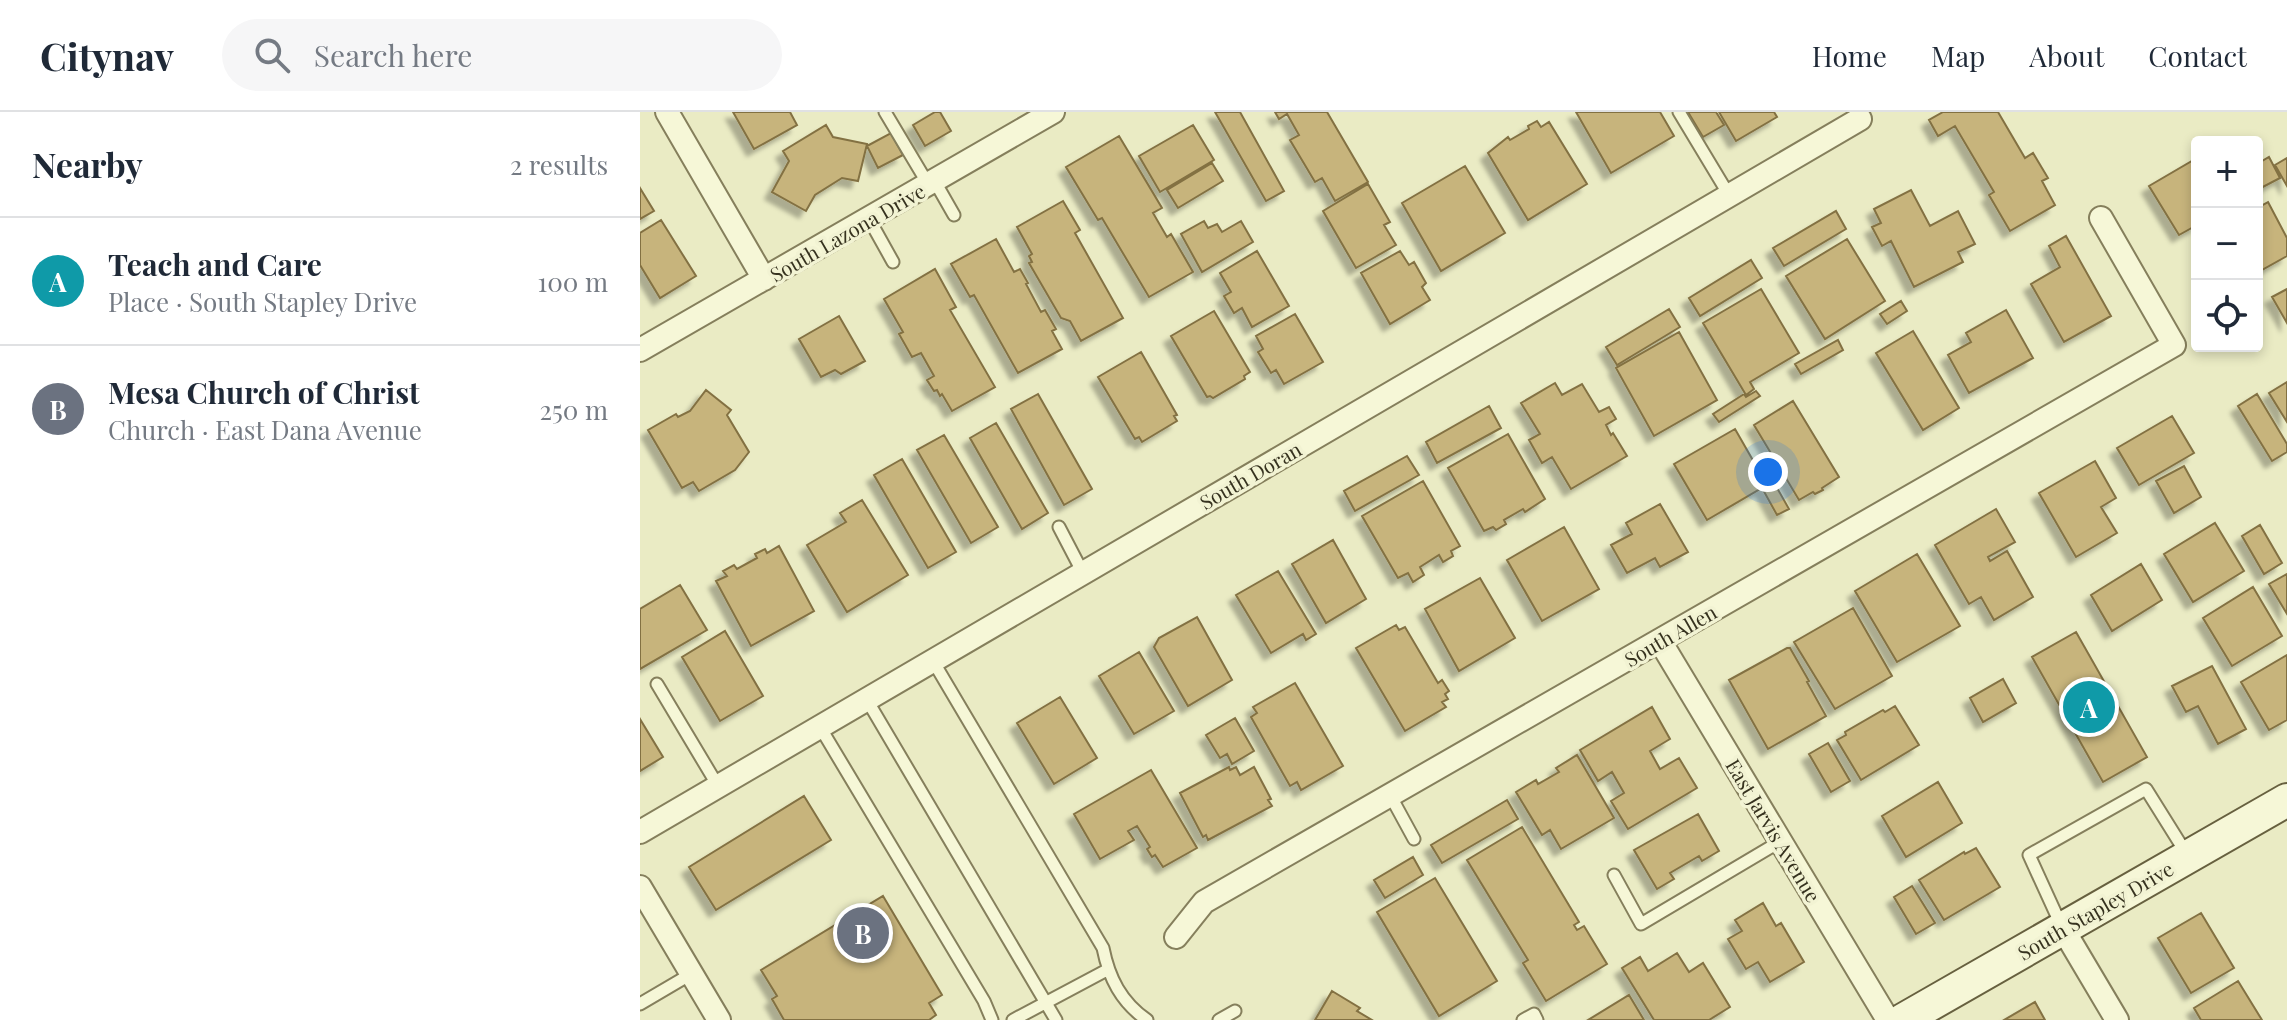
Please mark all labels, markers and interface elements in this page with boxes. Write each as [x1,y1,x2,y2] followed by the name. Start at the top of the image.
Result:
[222,19,782,91] search box
[40,30,174,81] text: Citynav
[250,33,294,77] icon: search
[314,35,472,75] text: Search here
[1812,37,1887,74] text: Home
[1931,37,1985,74] text: Map
[2029,37,2104,74] text: About
[2148,37,2247,74] text: Contact
[2191,136,2263,352] map controls
[2191,136,2263,208] button: +
[32,141,143,187] text: Nearby
[510,147,608,182] text: 2 results
[764,177,930,287] street label: South Lazona Drive
[2191,208,2263,280] button: −
[108,244,322,284] text: Teach and Care
[49,264,67,299] text: A
[538,264,608,299] text: 100 m
[2191,280,2263,352] button: locate
[108,284,417,319] text: Place · South Stapley Drive
[108,372,420,412] text: Mesa Church of Christ
[49,392,67,427] text: B
[540,392,608,427] text: 250 m
[108,412,422,447] text: Church · East Dana Avenue
[1194,435,1306,515] street label: South Doran
[1748,452,1788,492] your location
[1619,598,1721,672] street label: South Allen
[2063,677,2115,737] pin: A
[1721,753,1827,907] street label: East Jarvis Avenue
[2012,854,2178,966] street label: South Stapley Drive
[837,903,889,963] pin: B

